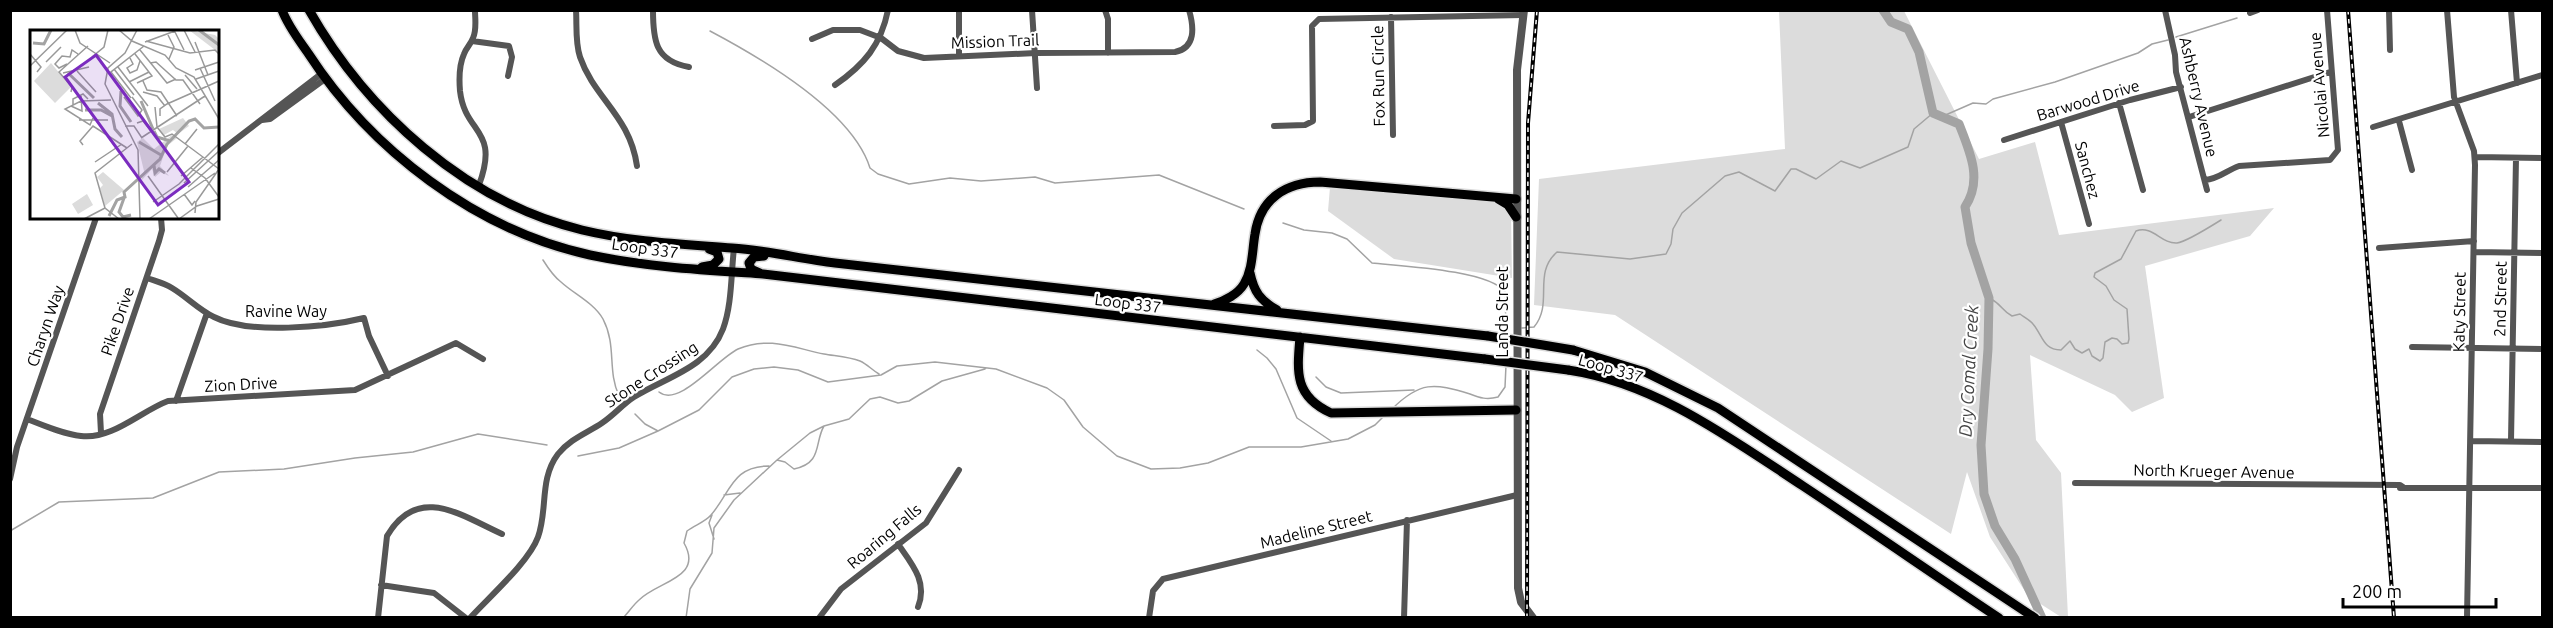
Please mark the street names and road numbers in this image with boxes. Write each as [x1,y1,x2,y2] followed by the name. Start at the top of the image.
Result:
[1368,25,1388,127] street label: Fox Run Circle
[950,30,1040,52] street label: Mission Trail
[2305,31,2333,139] street label: Nicolai Avenue
[2176,35,2222,159] street label: Ashberry Avenue
[2034,76,2142,124] street label: Barwood Drive
[2072,139,2104,201] street label: Sanchez
[611,234,679,262] street label: Loop 337
[2490,260,2510,337] street label: 2nd Street
[1493,266,1511,358] street label: Landa Street
[2449,271,2469,352] street label: Katy Street
[23,283,67,369] street label: Charyn Way
[97,284,137,358] street label: Pike Drive
[1094,290,1162,316] street label: Loop 337
[245,302,327,320] street label: Ravine Way
[601,337,701,411] street label: Stone Crossing
[1576,350,1646,386] street label: Loop 337
[204,373,278,395] street label: Zion Drive
[2133,461,2295,481] street label: North Krueger Avenue
[843,500,925,572] street label: Roaring Falls
[1258,506,1375,552] street label: Madeline Street

